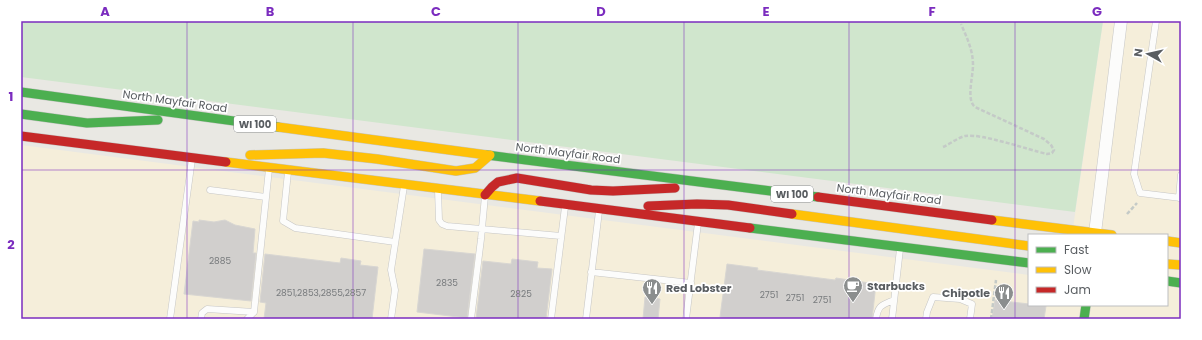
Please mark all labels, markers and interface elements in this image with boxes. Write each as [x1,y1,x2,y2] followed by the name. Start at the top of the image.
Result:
[100,2,110,21] text: A
[266,2,275,21] text: B
[431,2,441,21] text: C
[596,2,606,21] text: D
[762,2,770,21] text: E
[928,2,936,21] text: F
[1092,2,1102,21] text: G
[1128,34,1168,74] north arrow
[1130,47,1147,58] text: N
[122,86,228,116] street label: North Mayfair Road
[9,87,13,106] text: 1
[234,116,276,132] road number: WI 100
[515,139,621,167] street label: North Mayfair Road
[836,180,942,208] street label: North Mayfair Road
[771,186,813,202] road number: WI 100
[1028,234,1168,306] legend
[7,235,15,254] text: 2
[1064,241,1089,258] text: Fast
[209,255,231,267] house number: 2885
[1064,261,1092,278] text: Slow
[842,275,864,303] cafe icon: Starbucks
[436,277,458,289] house number: 2835
[641,277,663,305] restaurant icon: Red Lobster
[867,278,925,294] place label: Starbucks
[666,280,732,296] place label: Red Lobster
[1064,281,1091,298] text: Jam
[993,282,1015,310] restaurant icon: Chipotle
[942,285,990,301] place label: Chipotle
[276,287,366,299] house number: 2851,2853,2855,2857
[510,288,532,300] house number: 2825
[760,289,778,301] house number: 2751
[786,292,804,304] house number: 2751
[813,294,831,306] house number: 2751

